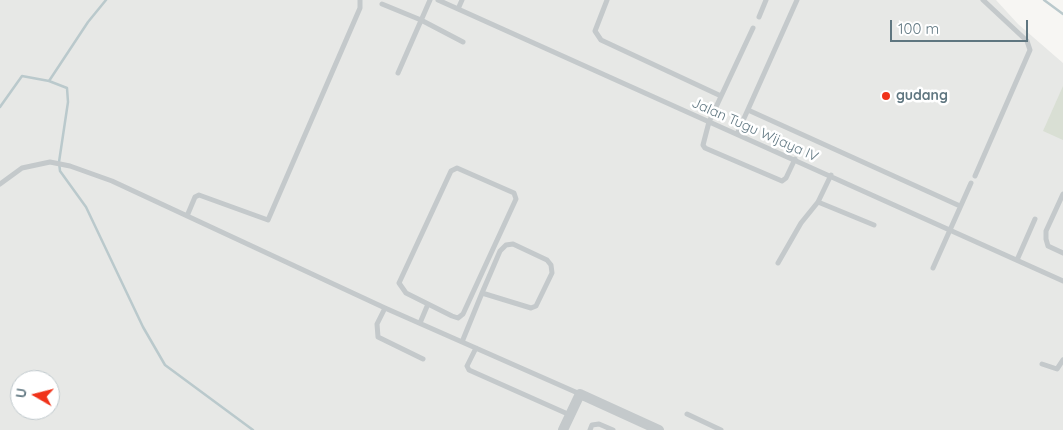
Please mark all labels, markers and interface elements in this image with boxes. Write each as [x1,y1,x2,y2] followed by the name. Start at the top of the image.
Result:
[893,10,1030,42] scale bar
[898,19,939,38] text: 100 m
[896,88,948,104] place label: gudang
[880,90,892,102] marker: gudang
[689,94,821,166] street label: Jalan Tugu Wijaya IV
[10,370,60,420] north arrow
[12,387,31,399] text: U

